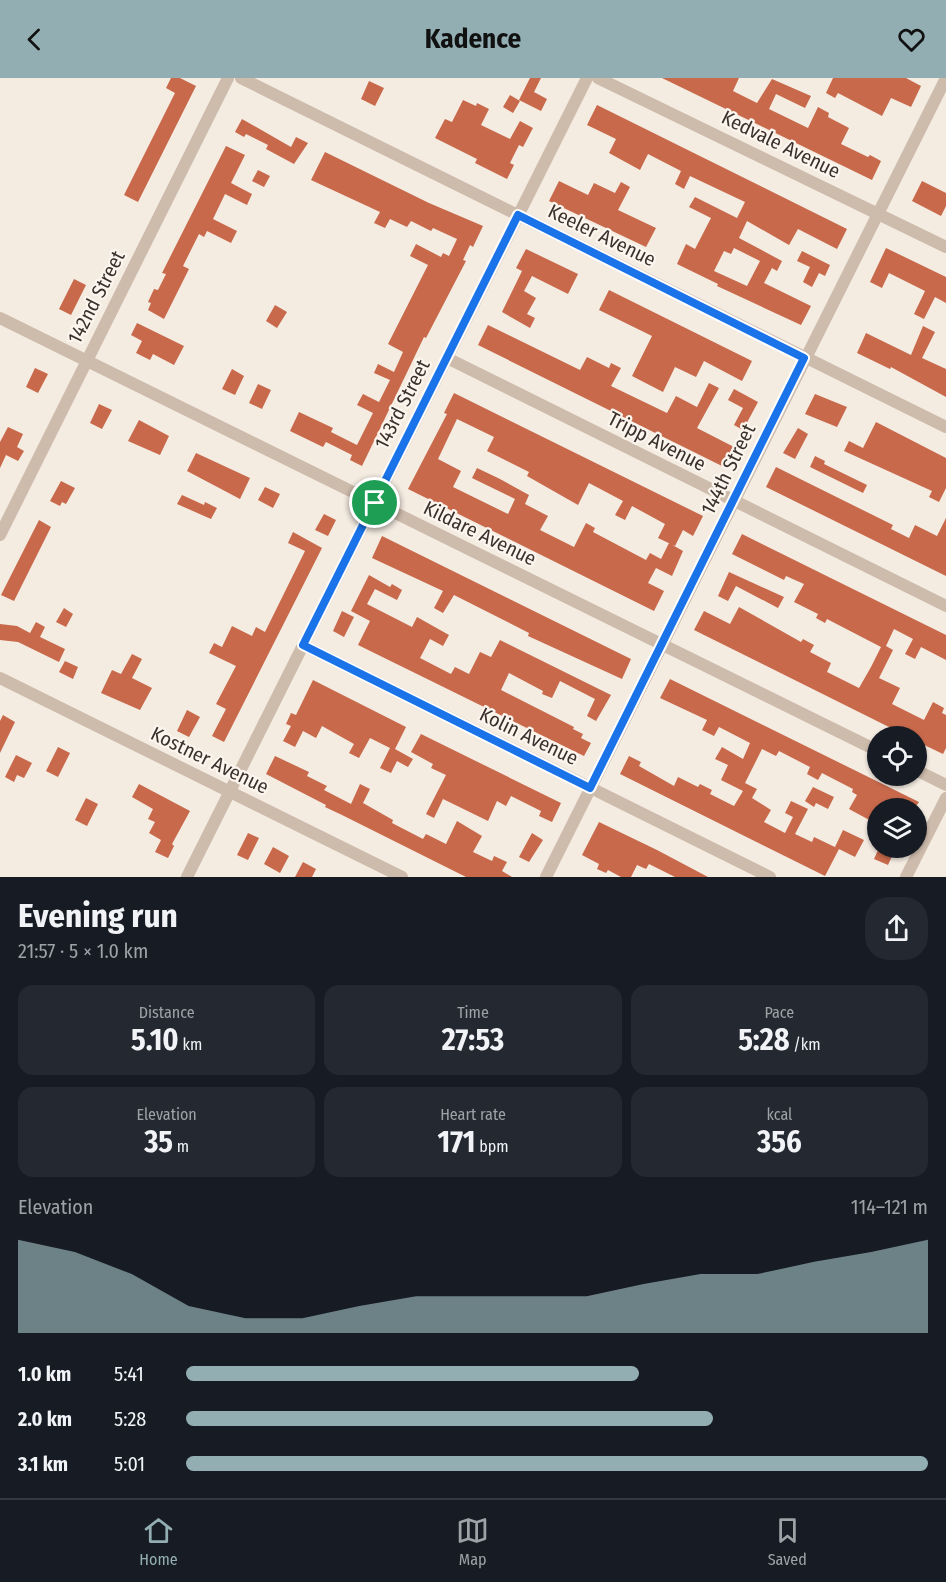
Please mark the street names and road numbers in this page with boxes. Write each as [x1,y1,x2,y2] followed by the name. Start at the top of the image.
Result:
[718,105,844,183] street label: Kedvale Avenue
[544,199,660,271] street label: Keeler Avenue
[62,246,130,348] street label: 142nd Street
[369,355,435,453] street label: 143rd Street
[604,406,710,476] street label: Tripp Avenue
[696,419,760,518] street label: 144th Street
[420,495,540,571] street label: Kildare Avenue
[476,702,582,770] street label: Kolin Avenue
[147,721,273,799] street label: Kostner Avenue

